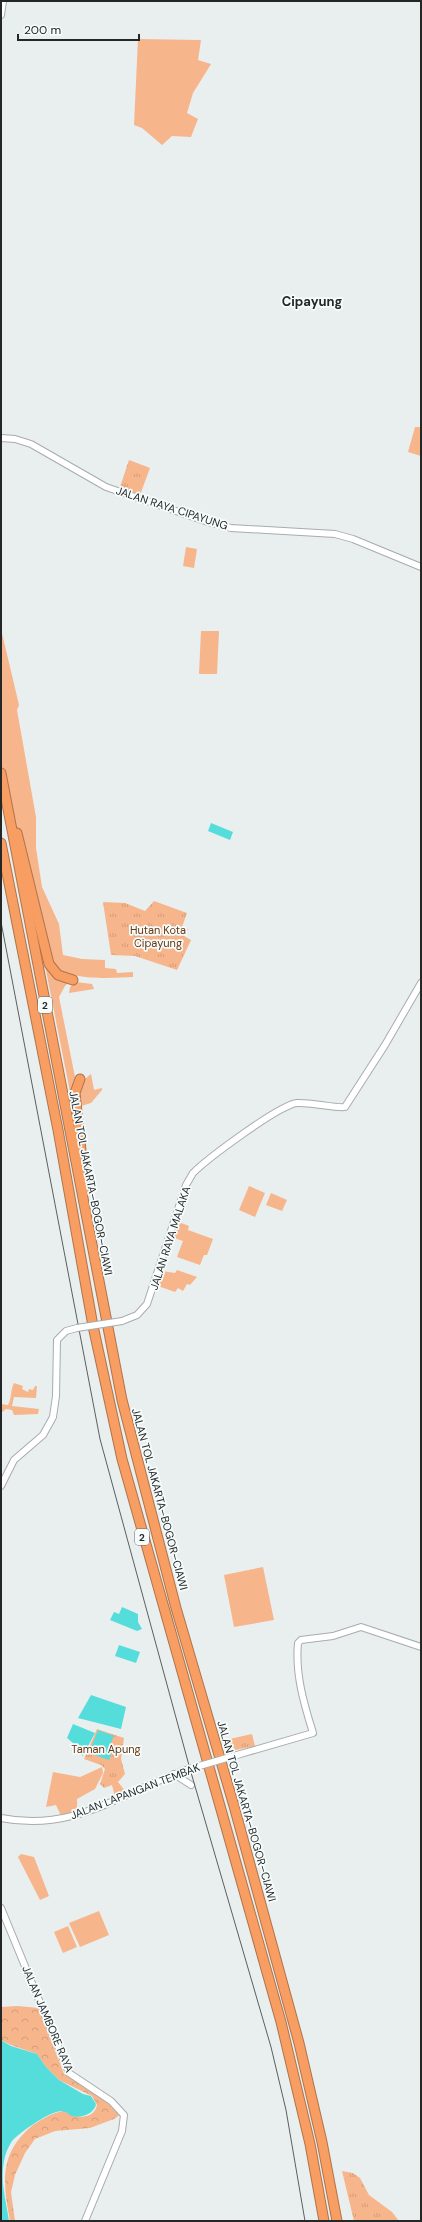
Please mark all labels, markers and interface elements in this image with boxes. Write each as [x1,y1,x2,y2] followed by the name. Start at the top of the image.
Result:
[18,16,139,42] scale bar
[24,22,61,38] text: 200 m
[282,293,343,310] district label: Cipayung
[114,483,230,533] street label: JALAN RAYA CIPAYUNG
[130,923,186,950] park label: Hutan Kota Cipayung
[38,997,52,1013] road number: 2
[66,1090,116,1276] street label: JALAN TOL JAKARTA–BOGOR–CIAWI
[147,1184,193,1292] street label: JALAN RAYA MALAKA
[129,1407,191,1591] street label: JALAN TOL JAKARTA–BOGOR–CIAWI
[135,1529,149,1545] road number: 2
[214,1719,280,1903] street label: JALAN TOL JAKARTA–BOGOR–CIAWI
[71,1742,141,1756] park label: Taman Apung
[68,1760,202,1822] street label: JALAN LAPANGAN TEMBAK
[19,1964,77,2074] street label: JALAN JAMBORE RAYA

